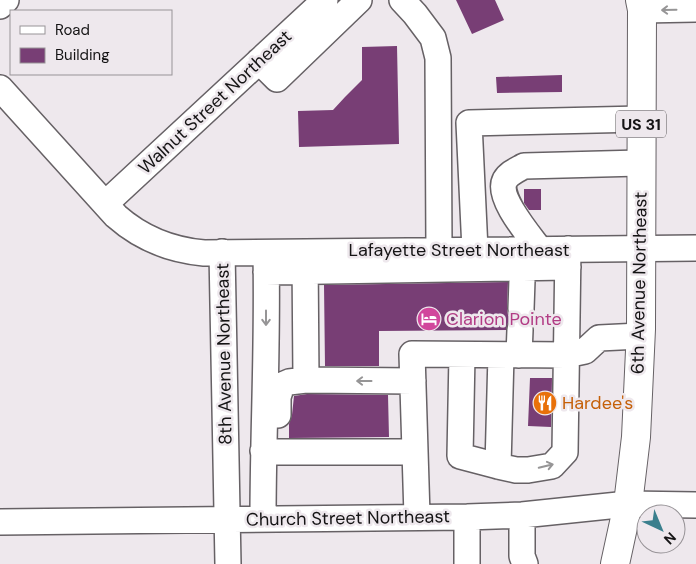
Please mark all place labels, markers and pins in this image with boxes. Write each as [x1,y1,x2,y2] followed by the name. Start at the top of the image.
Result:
[416,306,442,332] hotel icon: Clarion Pointe
[446,307,562,331] place label: Clarion Pointe
[532,390,558,416] restaurant icon: Hardee's
[562,391,633,415] place label: Hardee's

